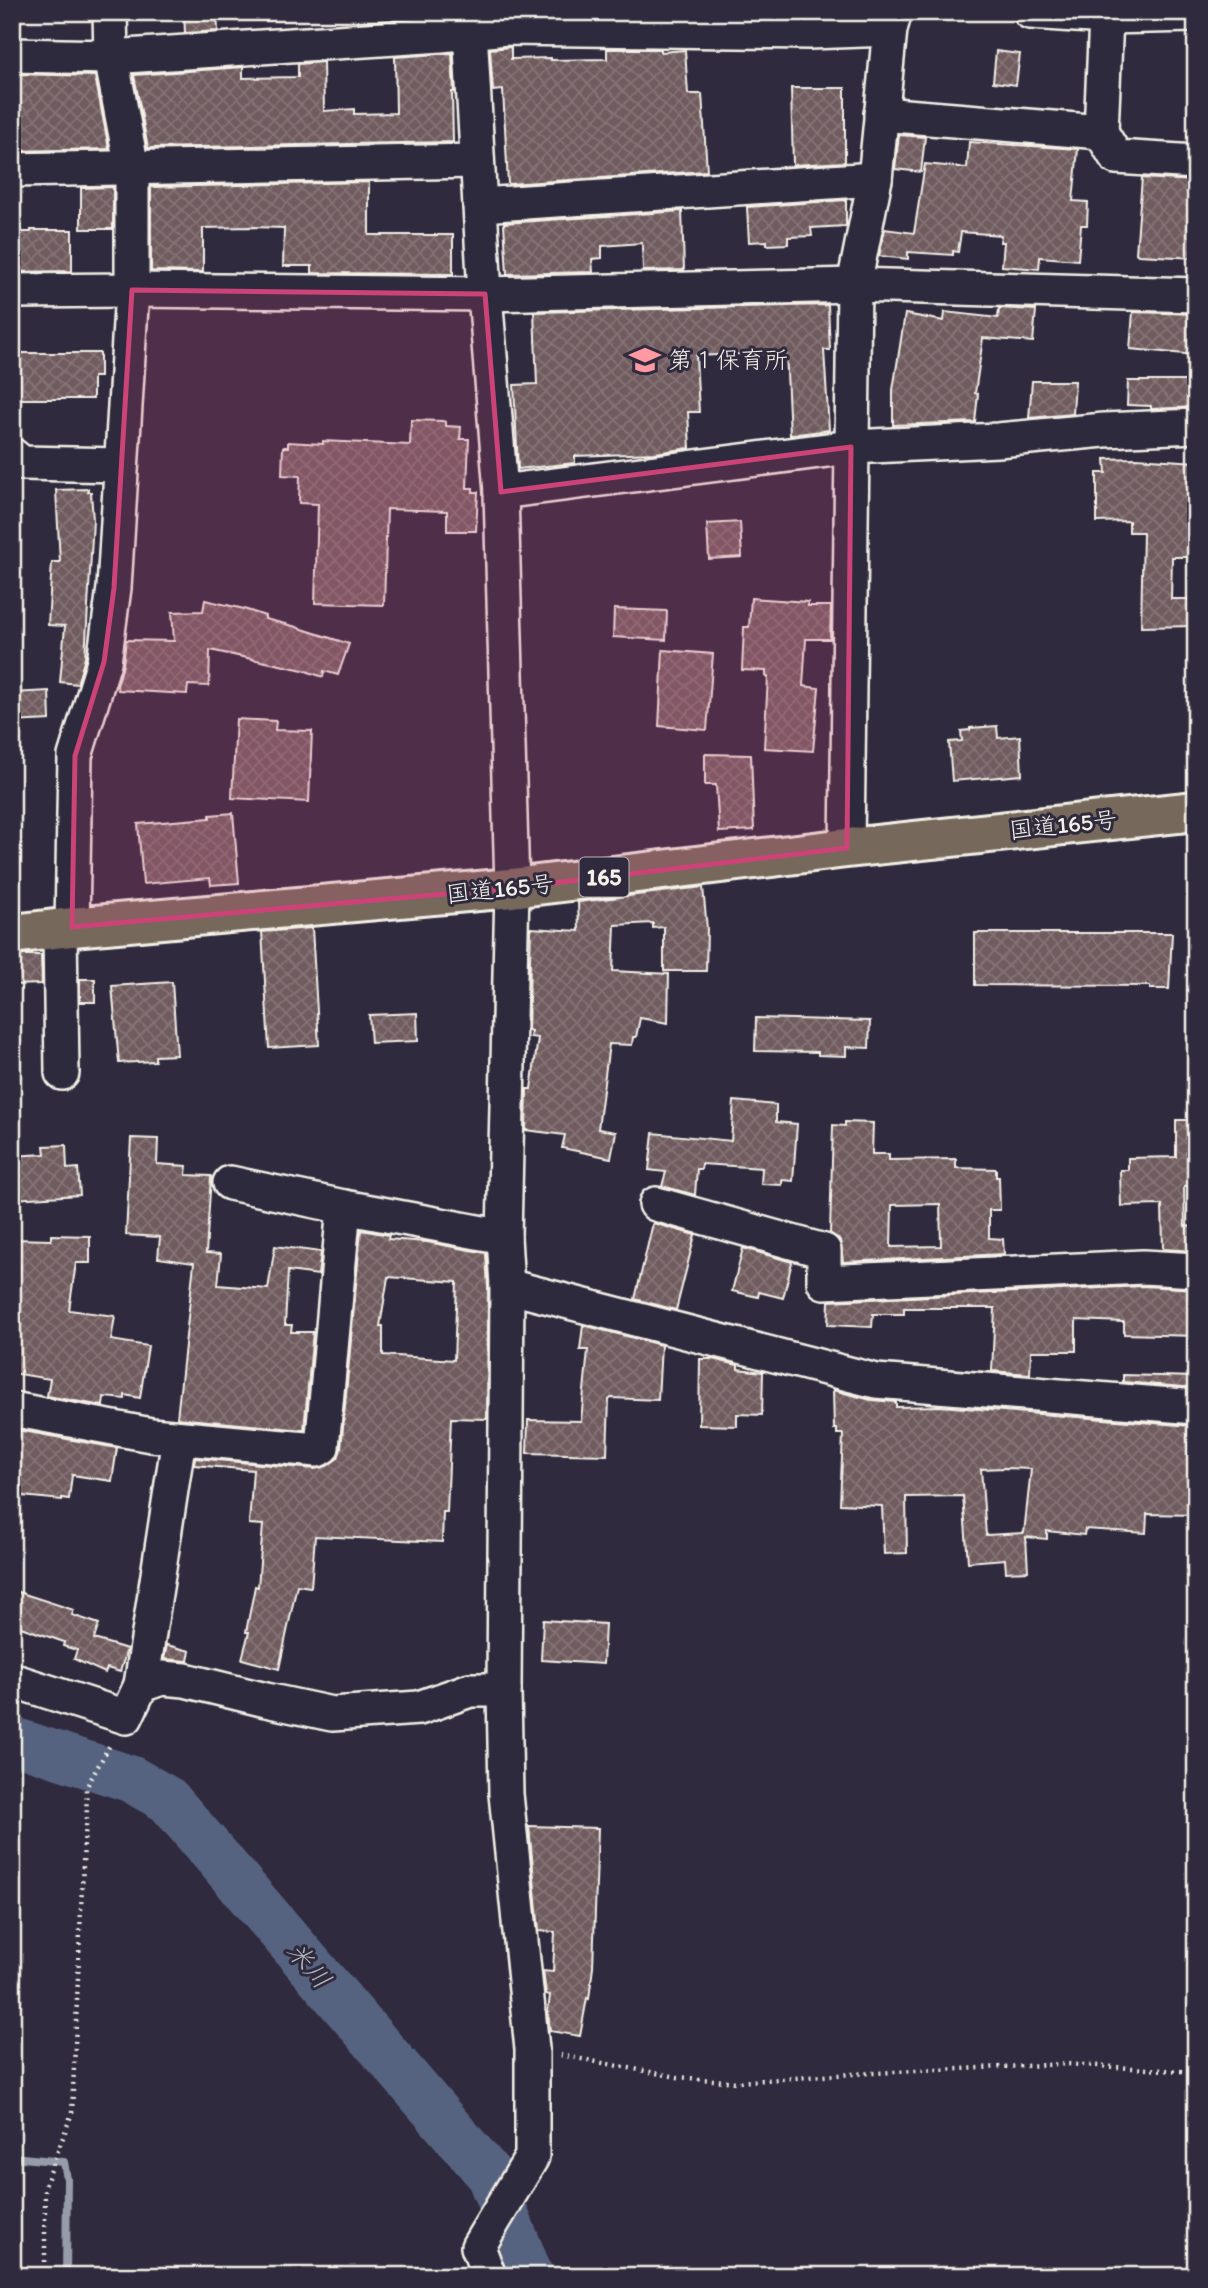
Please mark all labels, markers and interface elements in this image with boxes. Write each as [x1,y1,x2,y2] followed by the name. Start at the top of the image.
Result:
[628,343,662,377] school or university icon: 第１保育所
[668,345,788,374] place label: 第１保育所
[1008,804,1118,845] street label: 国道165号
[580,858,628,897] road number: 165
[445,868,555,909] street label: 国道165号
[280,1935,338,1995] water label: 米川

